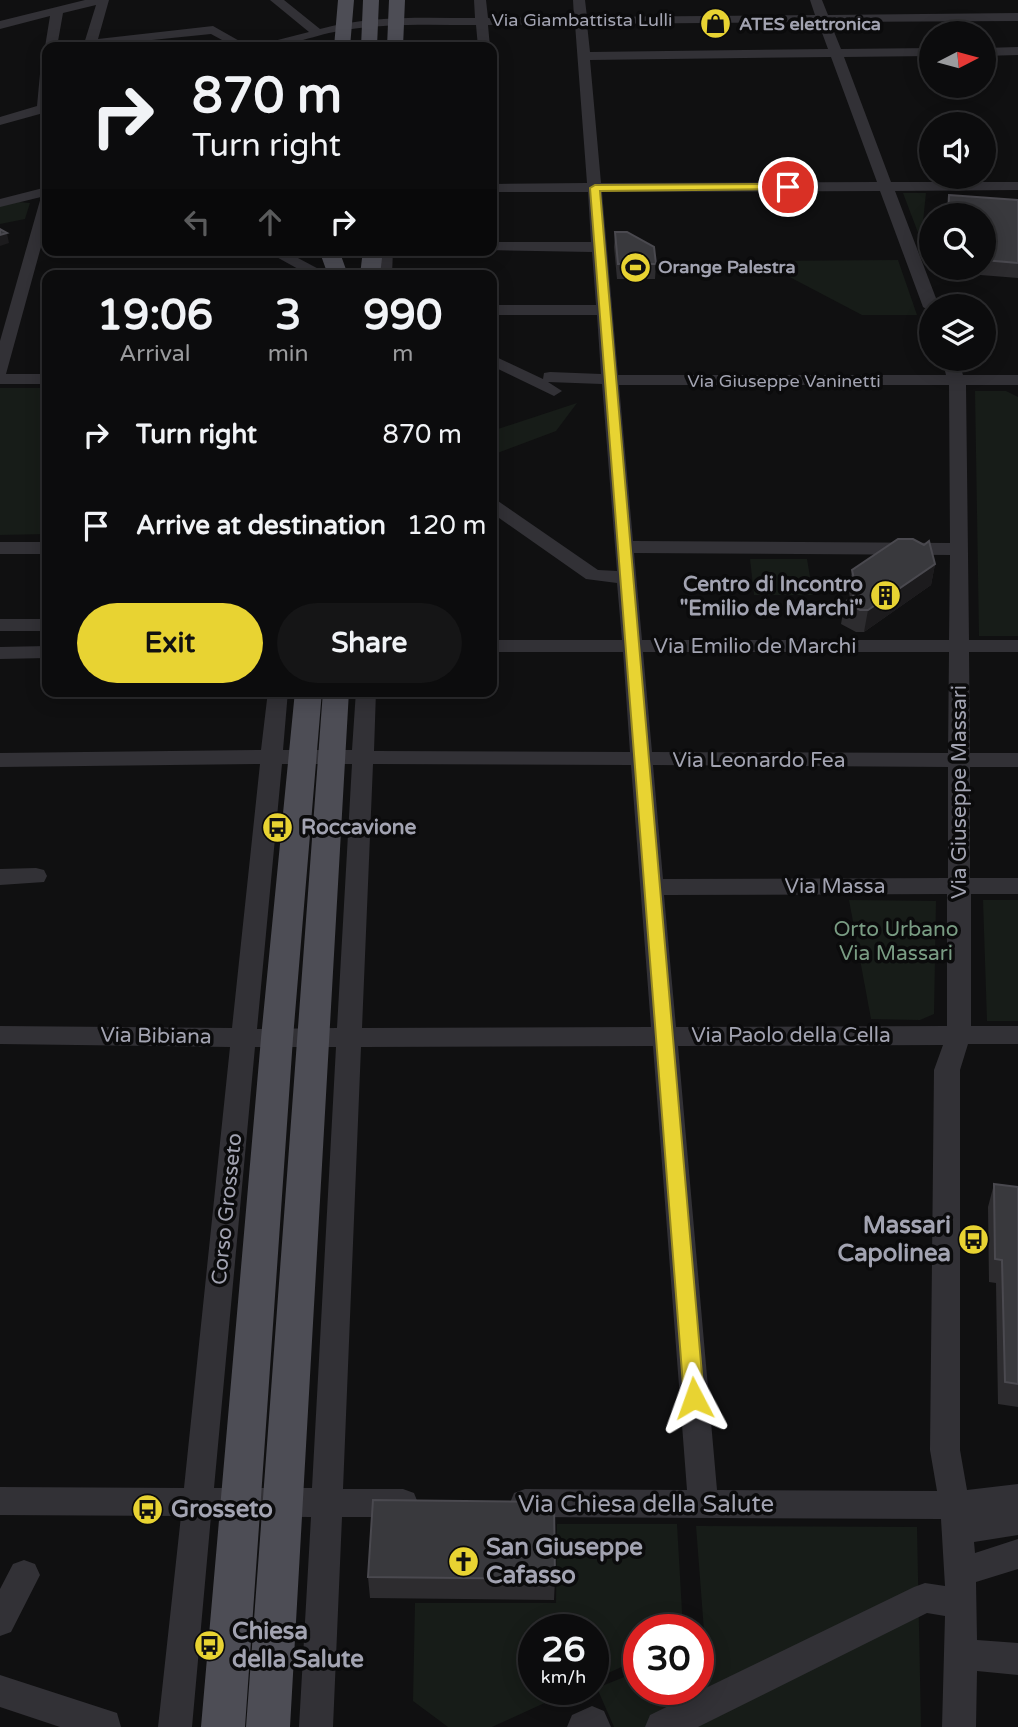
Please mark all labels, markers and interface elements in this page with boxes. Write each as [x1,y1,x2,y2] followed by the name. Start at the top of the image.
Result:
[699,7,733,41] shop icon: ATES elettronica
[492,9,672,31] street label: Via Giambattista Lulli
[739,13,881,35] place label: ATES elettronica
[919,21,996,98] north arrow
[919,21,996,371] map controls
[192,67,342,126] text: 870 m
[77,70,168,161] icon: right
[919,112,996,189] button: sound
[192,127,341,165] text: Turn right
[758,157,818,217] pin
[769,168,807,206] icon: arrive
[178,203,216,241] icon: left
[251,203,289,241] icon: ahead
[324,203,362,241] icon: right
[919,203,996,280] button: search
[618,250,652,284] sports icon: Orange Palestra
[658,256,796,278] place label: Orange Palestra
[97,290,213,341] text: 19:06
[275,290,301,341] text: 3
[363,290,442,341] text: 990
[919,294,996,371] button: layers
[119,340,190,368] text: Arrival
[268,340,309,368] text: min
[392,340,413,368] text: m
[687,370,881,392] street label: Via Giuseppe Vaninetti
[77,416,115,454] icon: right
[136,419,257,450] text: Turn right
[382,419,462,450] text: 870 m
[77,507,115,545] icon: arrive
[136,510,386,541] text: Arrive at destination
[407,510,486,541] text: 120 m
[680,572,863,621] place label: Centro di Incontro "Emilio de Marchi"
[869,579,903,613] building icon: Centro di Incontro "Emilio de Marchi"
[77,603,263,683] button: Exit
[277,603,462,683] button: Share
[654,634,856,659] street label: Via Emilio de Marchi
[947,685,972,899] street label: Via Giuseppe Massari
[672,748,846,773] street label: Via Leonardo Fea
[261,810,295,844] bus stop icon: Roccavione
[301,815,417,840] place label: Roccavione
[785,874,885,899] street label: Via Massa
[833,917,959,966] park label: Orto Urbano Via Massari
[100,1023,212,1049] street label: Via Bibiana
[691,1023,891,1048] street label: Via Paolo della Cella
[207,1132,247,1286] street label: Corso Grosseto
[837,1211,951,1268] place label: Massari Capolinea
[957,1222,991,1256] bus stop icon: Massari Capolinea
[657,1361,731,1435] position arrow
[518,1490,774,1519] street label: Via Chiesa della Salute
[131,1492,165,1526] bus stop icon: Grosseto
[171,1495,273,1524] place label: Grosseto
[486,1533,643,1590] place label: San Giuseppe Cafasso
[446,1544,480,1578] church icon: San Giuseppe Cafasso
[623,1614,714,1705] speed limit sign: 30
[232,1617,364,1674] place label: Chiesa della Salute
[192,1628,226,1662] bus stop icon: Chiesa della Salute
[542,1629,585,1671] text: 26
[541,1666,586,1688] text: km/h

